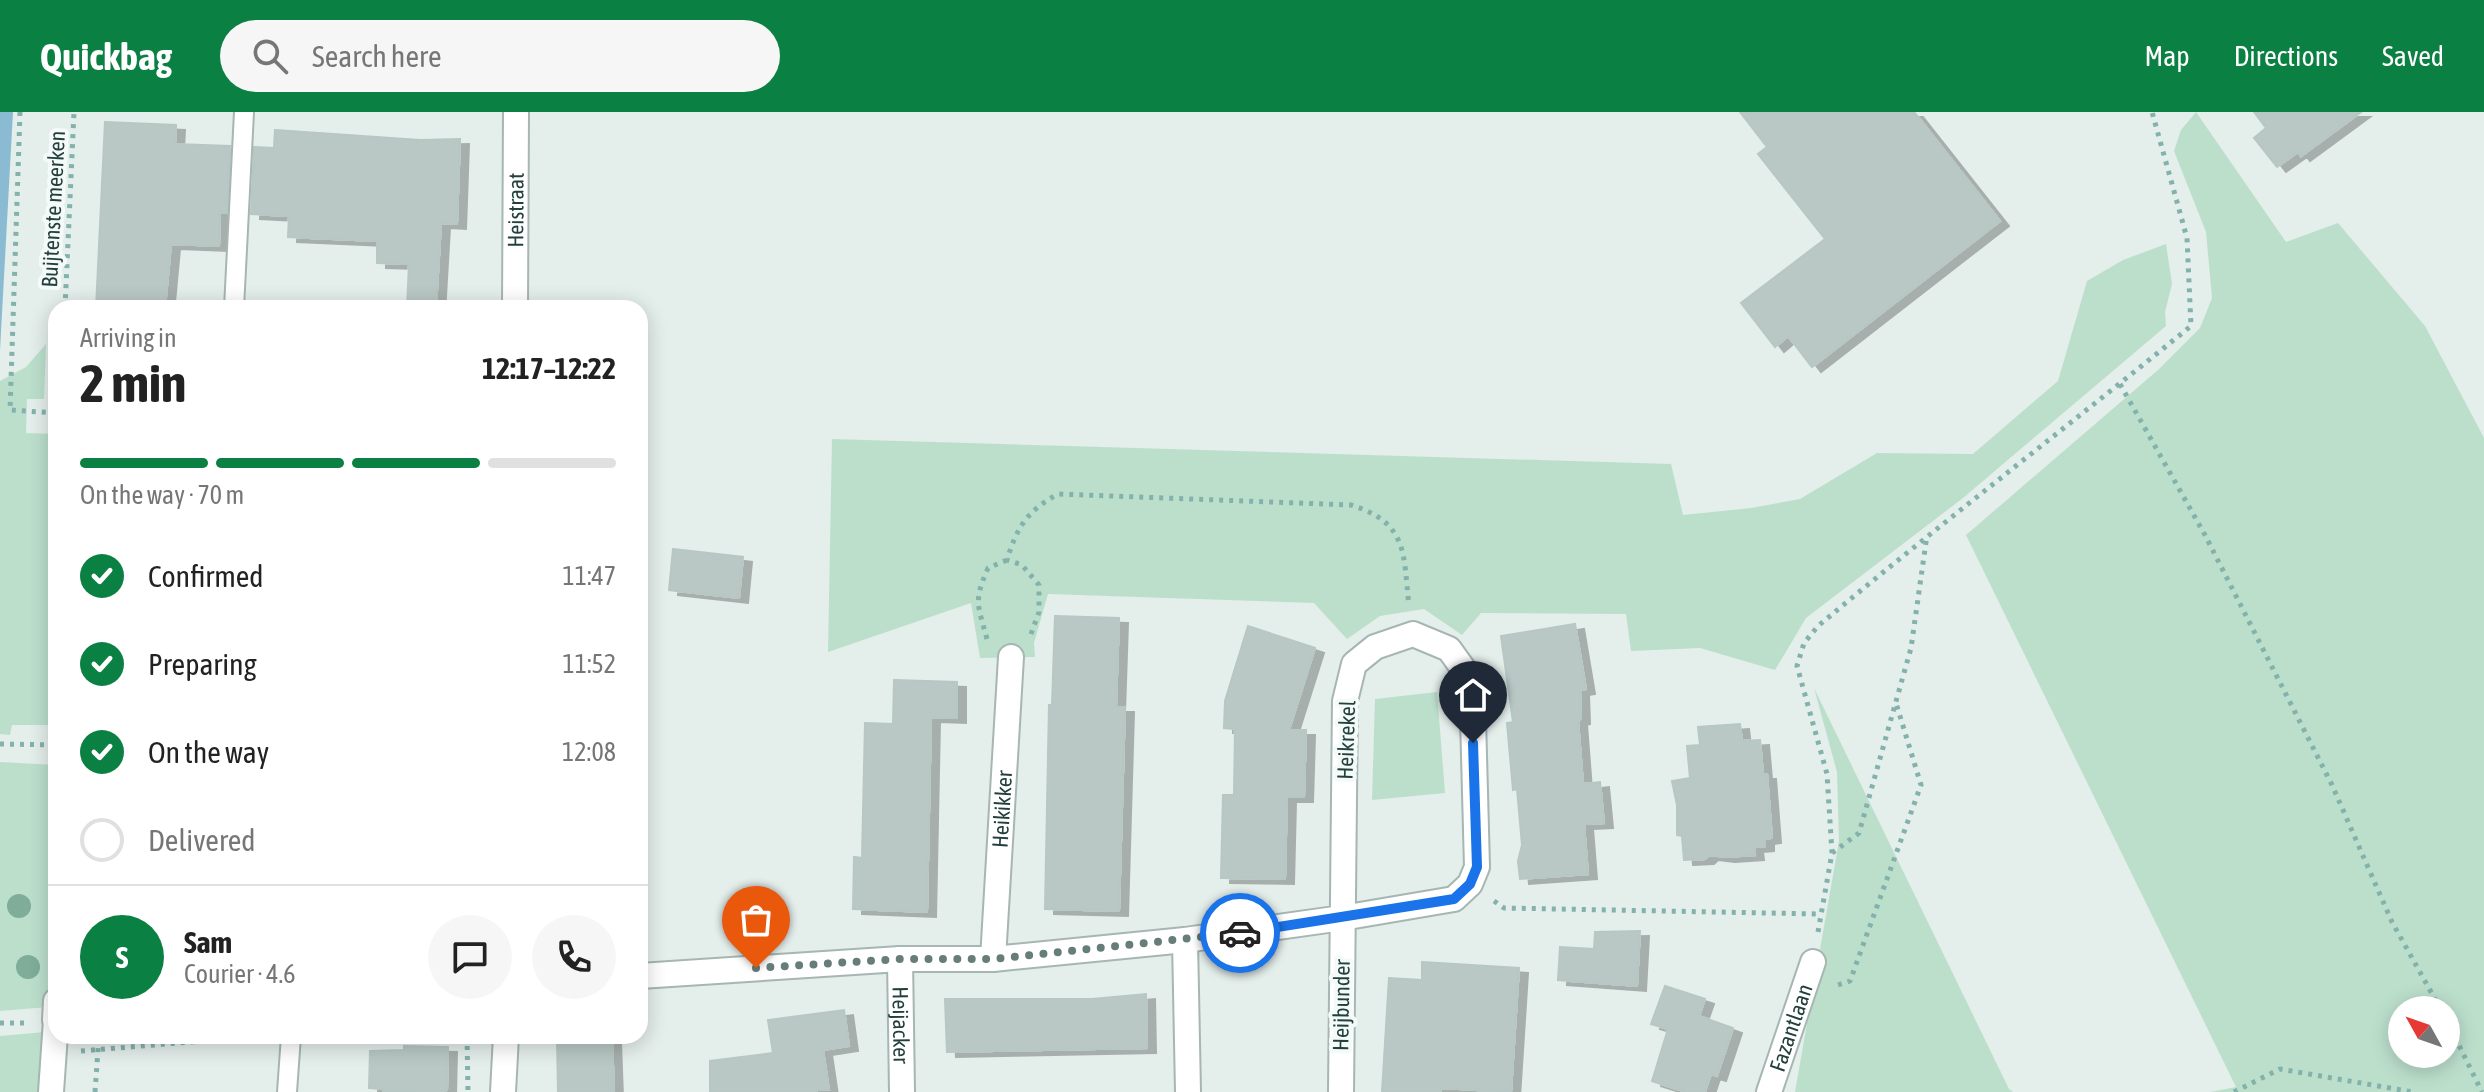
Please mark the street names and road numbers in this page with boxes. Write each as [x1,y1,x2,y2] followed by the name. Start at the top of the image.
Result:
[36,130,70,288] street label: Buijtenste meerken
[502,173,529,247] street label: Heistraat
[1332,700,1360,780] street label: Heikrekel
[987,769,1017,849] street label: Heikikker
[1327,959,1355,1051] street label: Heijbunder
[1764,980,1818,1075] street label: Fazantlaan
[887,986,915,1064] street label: Heijacker

